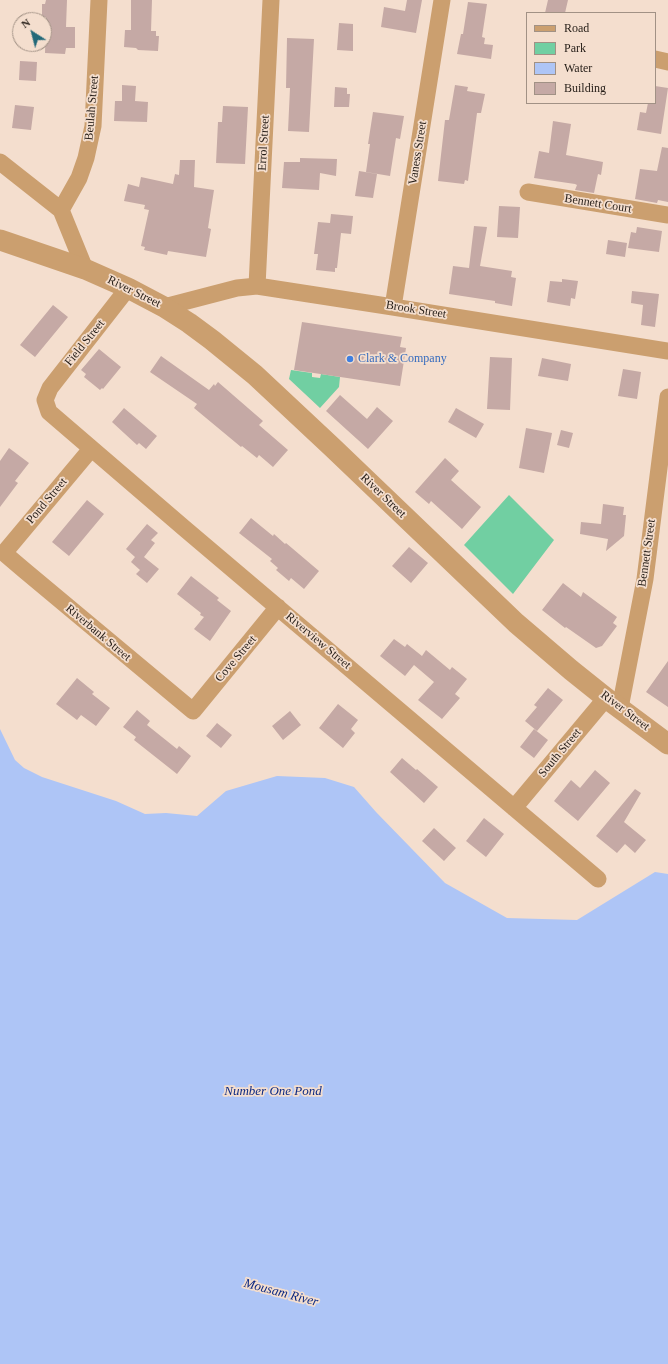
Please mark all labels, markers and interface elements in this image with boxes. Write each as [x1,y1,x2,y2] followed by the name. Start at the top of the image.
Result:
[12,12,52,52] north arrow
[526,12,656,104] legend
[19,16,32,30] text: N
[564,21,589,35] text: Road
[564,41,586,55] text: Park
[564,61,592,75] text: Water
[82,75,102,141] street label: Beulah Street
[564,81,606,95] text: Building
[255,115,273,171] street label: Errol Street
[406,120,430,186] street label: Vaness Street
[563,192,633,216] street label: Bennett Court
[105,273,163,311] street label: River Street
[385,298,447,322] street label: Brook Street
[62,317,108,369] street label: Field Street
[358,352,447,366] place label: Clark & Company
[345,354,355,364] marker: Clark & Company
[357,471,409,521] street label: River Street
[24,475,70,527] street label: Pond Street
[635,518,659,588] street label: Bennett Street
[62,601,134,665] street label: Riverbank Street
[282,609,354,673] street label: Riverview Street
[212,633,260,685] street label: Cove Street
[598,688,652,734] street label: River Street
[536,726,584,780] street label: South Street
[224,1084,322,1100] water label: Number One Pond
[242,1276,320,1310] water label: Mousam River

